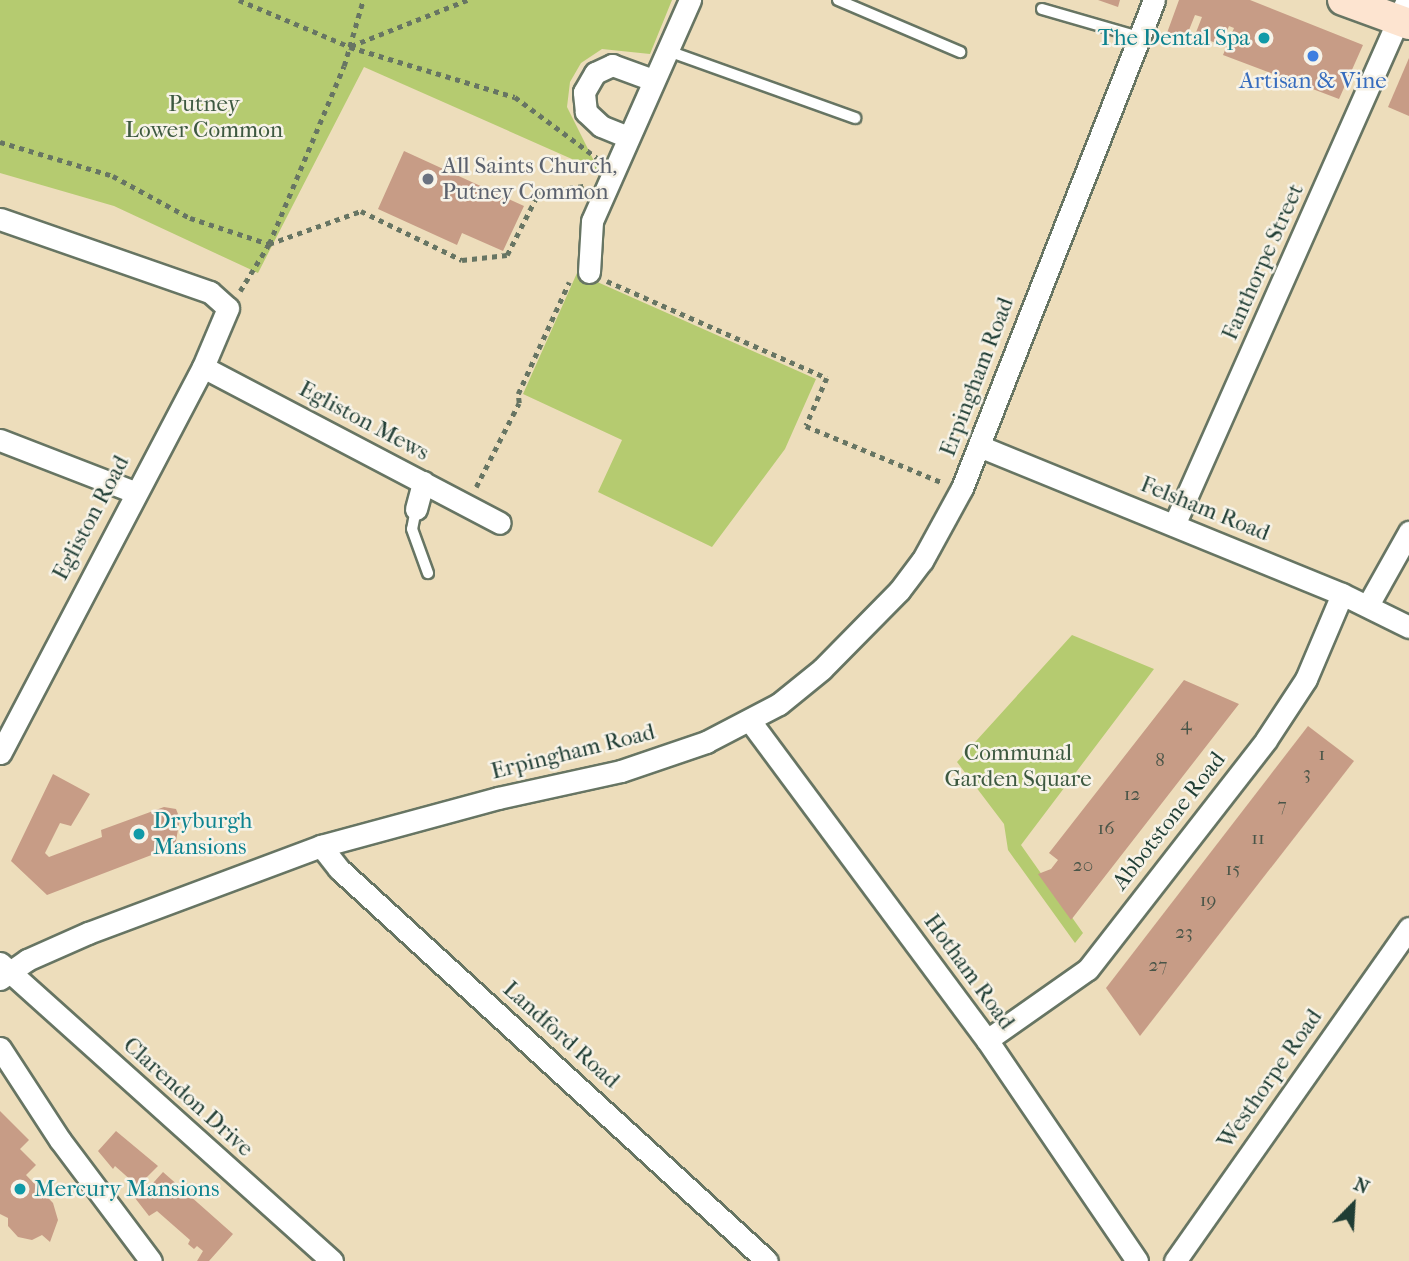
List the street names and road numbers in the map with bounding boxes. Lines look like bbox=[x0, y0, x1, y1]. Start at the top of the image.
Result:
street label: Fanthorpe Street bbox=[1216, 179, 1310, 345]
street label: Erpingham Road bbox=[934, 294, 1020, 460]
street label: Egliston Mews bbox=[294, 375, 434, 467]
street label: Egliston Road bbox=[47, 451, 135, 585]
street label: Felsham Road bbox=[1136, 471, 1274, 547]
street label: Erpingham Road bbox=[488, 718, 658, 786]
street label: Abbotstone Road bbox=[1107, 746, 1231, 896]
street label: Hotham Road bbox=[918, 909, 1020, 1035]
street label: Landford Road bbox=[497, 976, 625, 1094]
street label: Westhorpe Road bbox=[1212, 1004, 1328, 1154]
street label: Clarendon Drive bbox=[117, 1031, 259, 1163]

